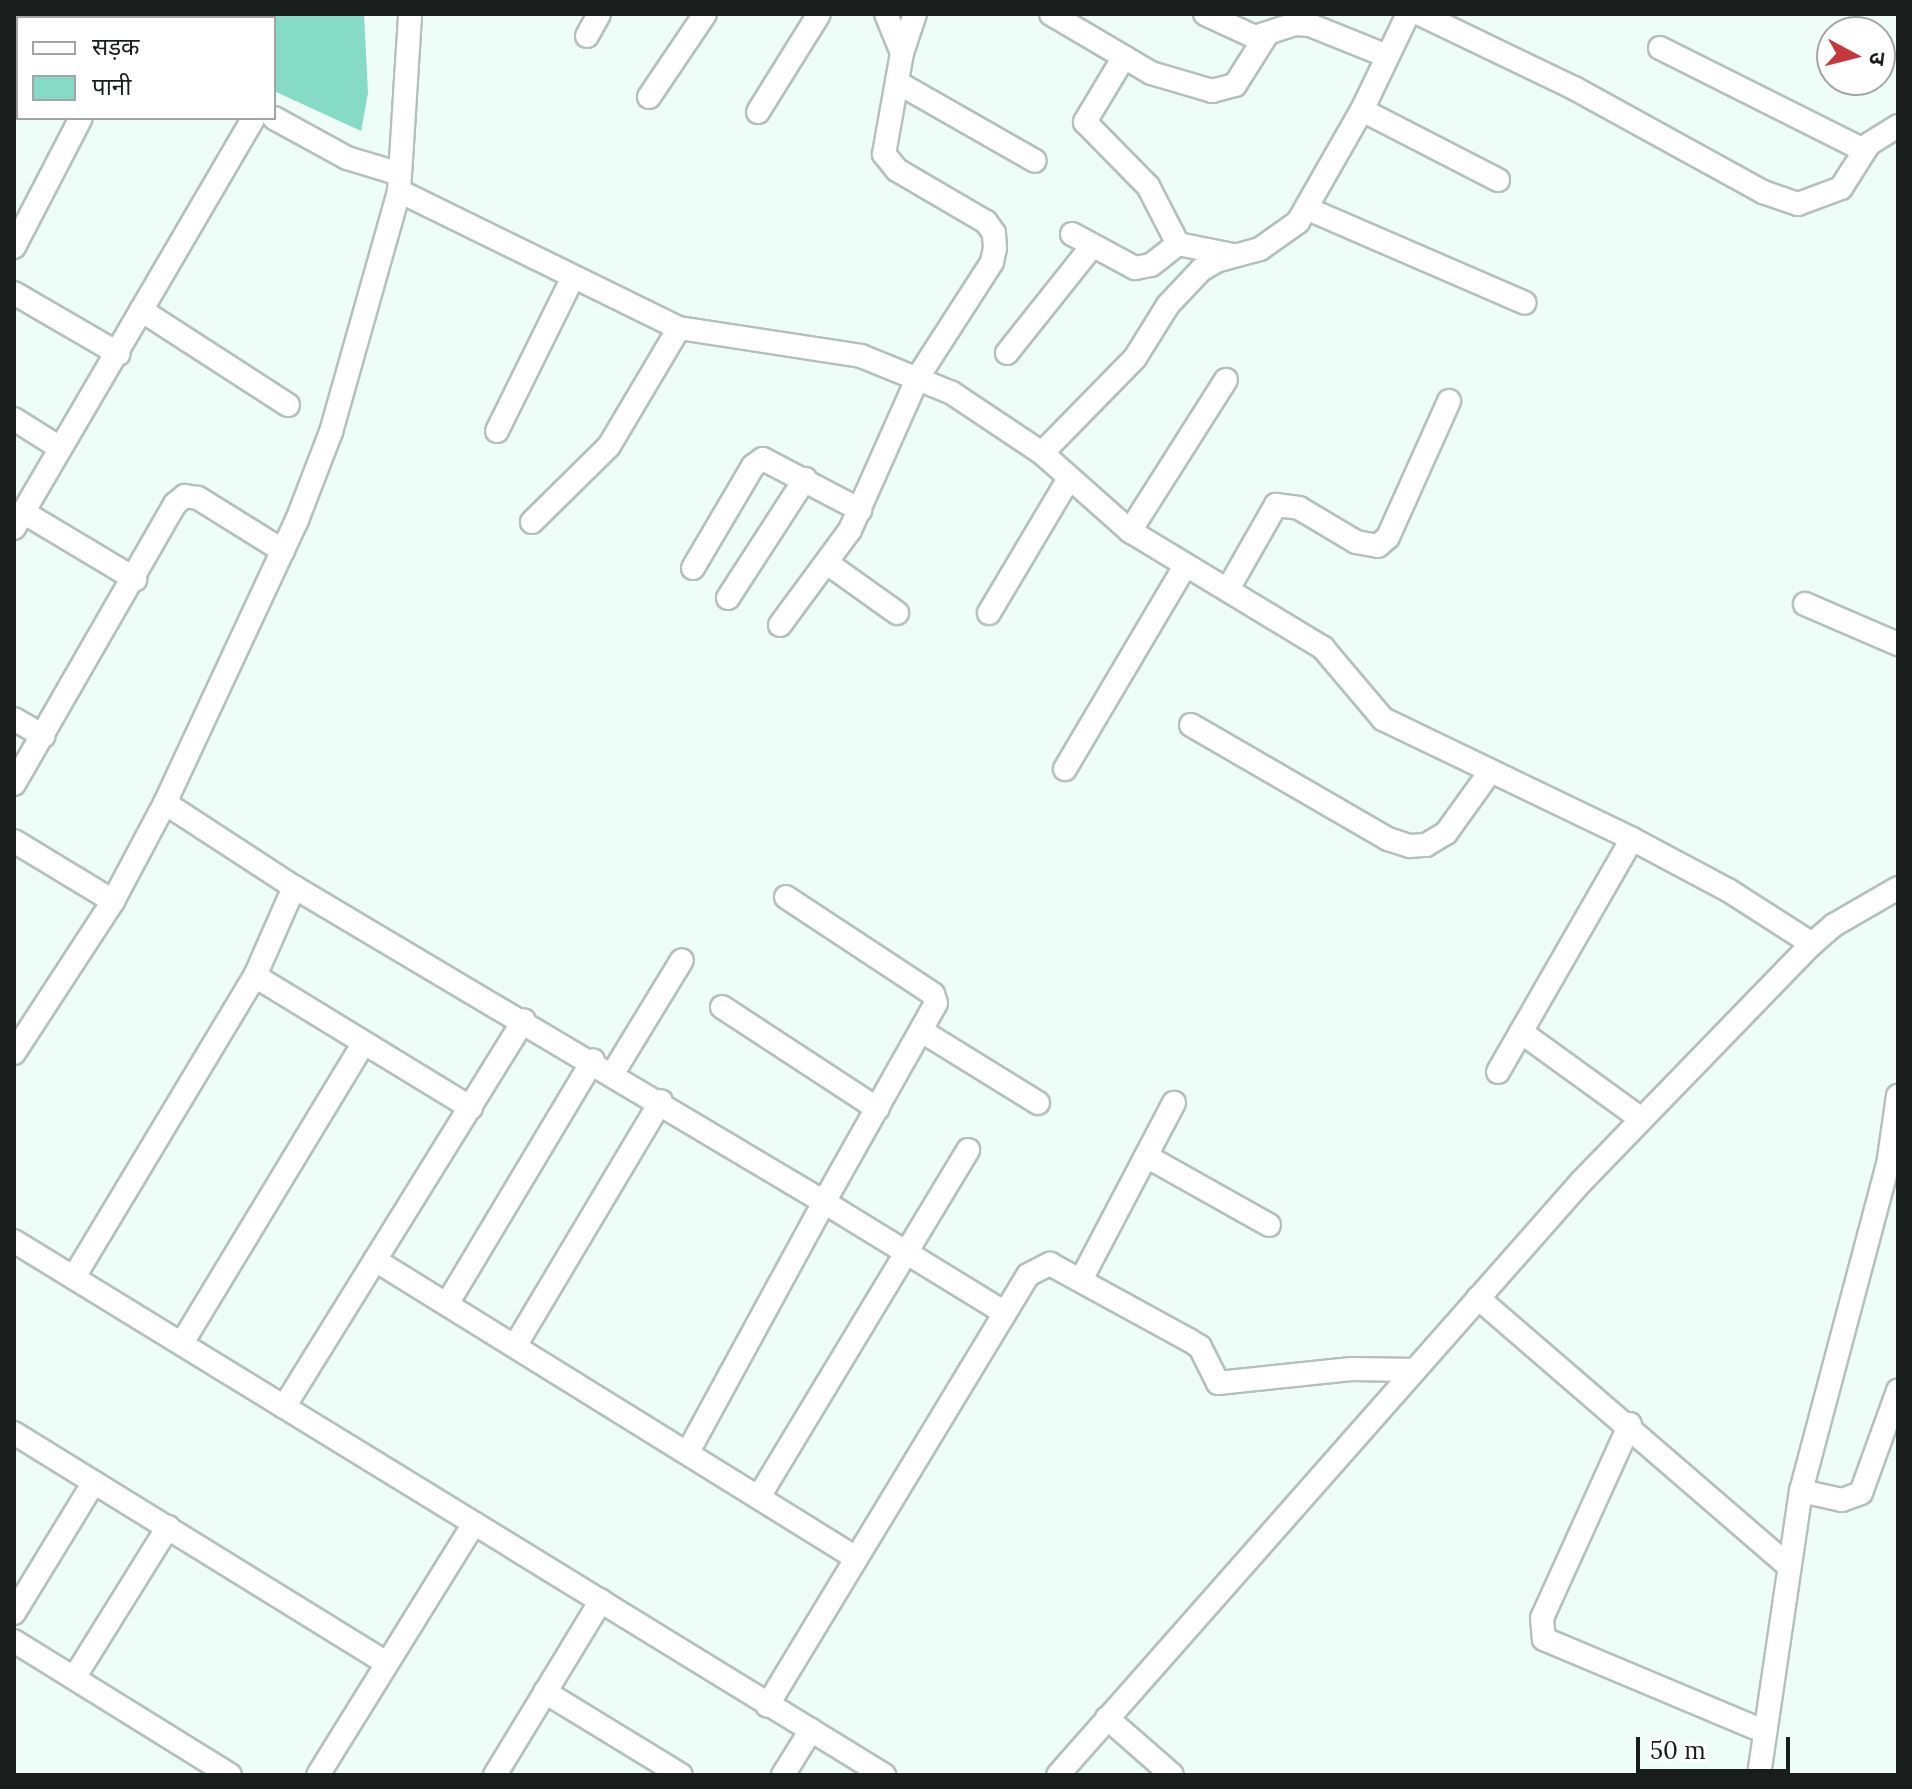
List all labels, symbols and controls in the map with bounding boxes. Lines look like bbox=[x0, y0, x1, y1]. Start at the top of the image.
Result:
legend bbox=[16, 16, 276, 120]
north arrow bbox=[1816, 16, 1896, 96]
text: सड़क bbox=[92, 31, 140, 62]
text: उ bbox=[1863, 51, 1893, 67]
text: पानी bbox=[92, 71, 131, 102]
scale bar bbox=[1640, 1721, 1794, 1771]
text: 50 m bbox=[1650, 1735, 1706, 1766]

